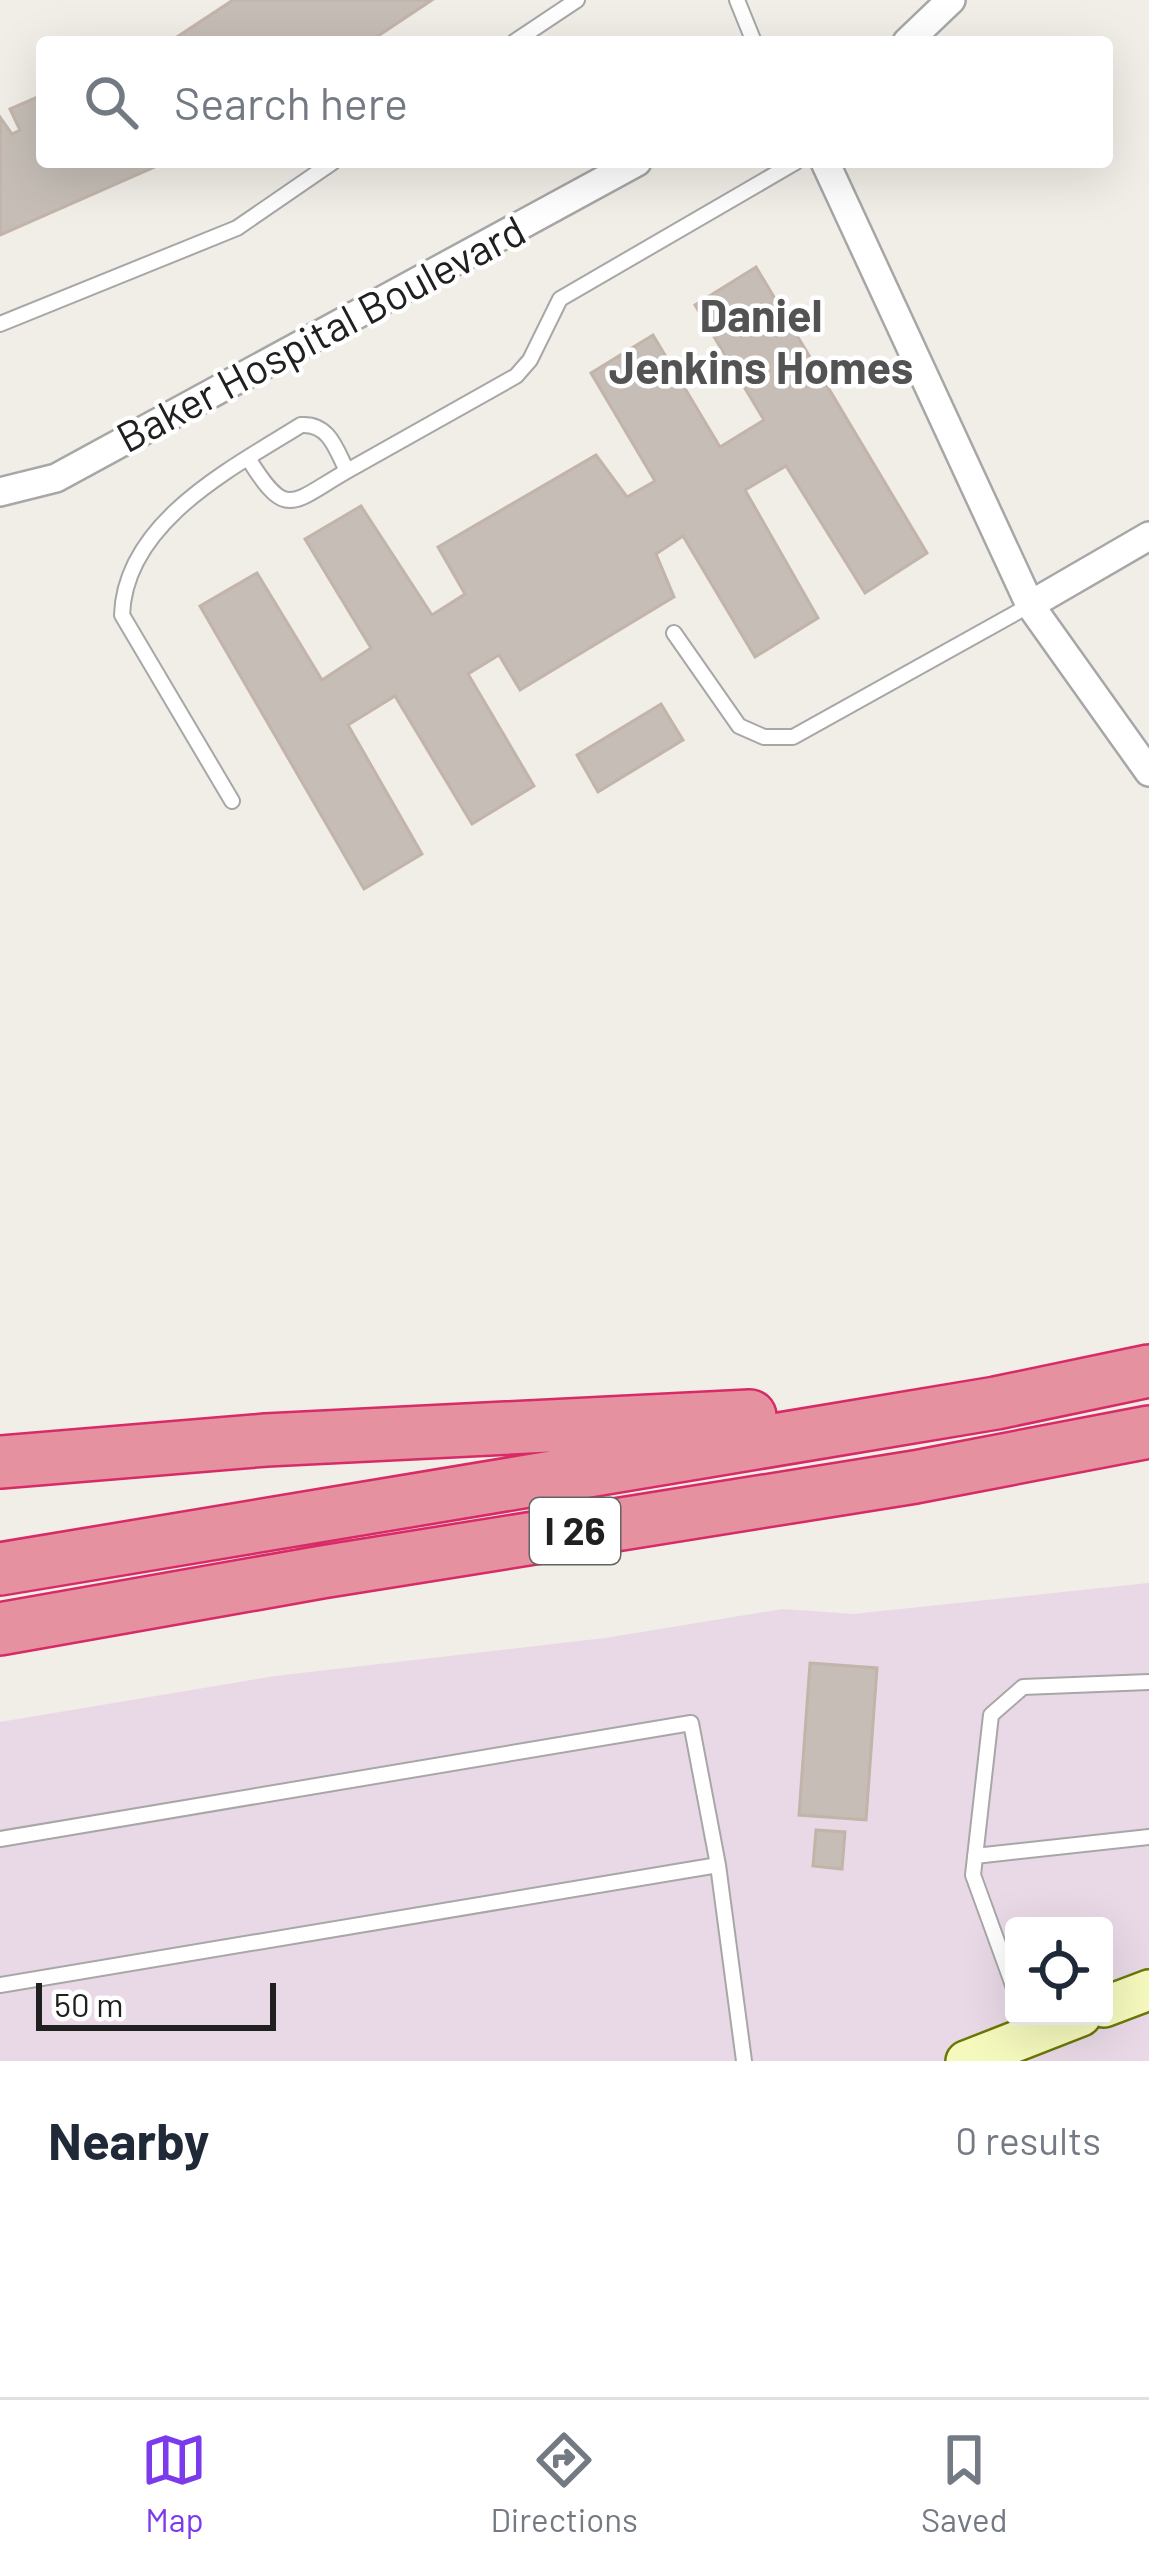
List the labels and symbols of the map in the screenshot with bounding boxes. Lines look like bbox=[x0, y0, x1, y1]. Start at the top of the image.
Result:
street label: Baker Hospital Boulevard bbox=[107, 203, 533, 462]
district label: Daniel Jenkins Homes bbox=[609, 287, 913, 393]
road number: I 26 bbox=[530, 1498, 620, 1564]
scale bar bbox=[36, 1977, 276, 2030]

